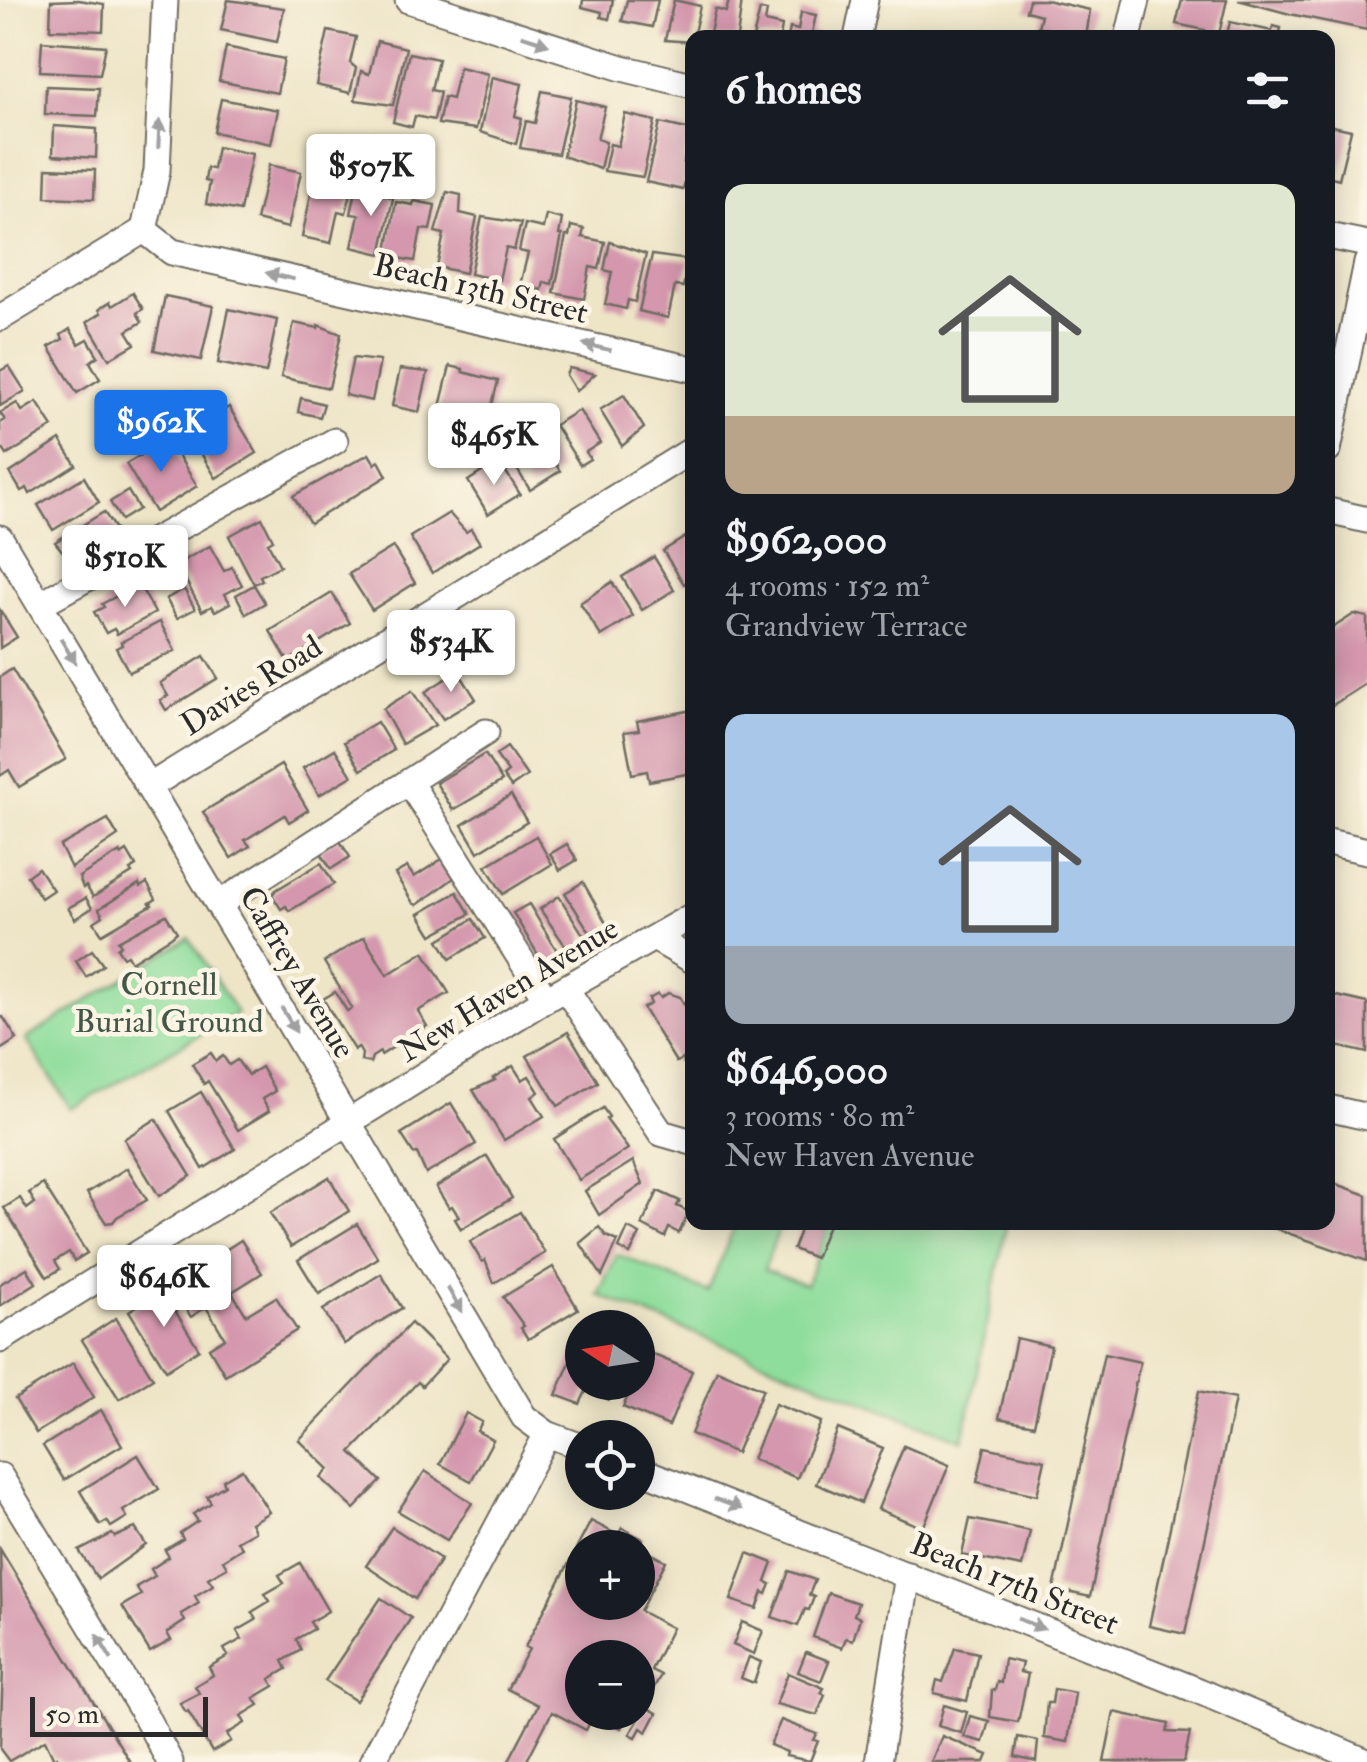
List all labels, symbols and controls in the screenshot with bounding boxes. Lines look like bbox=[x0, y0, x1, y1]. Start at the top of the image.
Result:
one-way arrow bbox=[520, 33, 550, 48]
icon: filters bbox=[1240, 63, 1295, 118]
text: 6 homes bbox=[725, 64, 862, 116]
one-way arrow bbox=[151, 118, 167, 150]
pin: $507K bbox=[301, 134, 441, 219]
text: $507K bbox=[328, 146, 414, 186]
street label: Beach 13th Street bbox=[370, 245, 592, 333]
icon: home bbox=[920, 249, 1100, 429]
one-way arrow bbox=[264, 268, 295, 284]
one-way arrow bbox=[581, 339, 612, 355]
pin: $962K bbox=[91, 390, 231, 475]
text: $962K bbox=[116, 402, 206, 442]
pin: $465K bbox=[424, 403, 564, 488]
text: $465K bbox=[450, 415, 538, 455]
text: $962,000 bbox=[725, 514, 887, 566]
pin: $510K bbox=[55, 525, 195, 610]
text: $510K bbox=[84, 537, 166, 577]
text: 4 rooms · 152 m² bbox=[725, 566, 929, 606]
text: Grandview Terrace bbox=[725, 606, 967, 646]
pin: $534K bbox=[381, 610, 521, 695]
text: $534K bbox=[409, 622, 493, 662]
street label: Davies Road bbox=[174, 627, 330, 745]
one-way arrow bbox=[59, 637, 77, 665]
icon: home bbox=[920, 779, 1100, 959]
street label: Caffrey Avenue bbox=[230, 879, 364, 1066]
street label: New Haven Avenue bbox=[391, 908, 626, 1071]
park label: Cornell Burial Ground bbox=[75, 965, 264, 1042]
one-way arrow bbox=[280, 1006, 297, 1034]
text: $646,000 bbox=[725, 1044, 888, 1096]
text: 3 rooms · 80 m² bbox=[725, 1096, 914, 1136]
text: New Haven Avenue bbox=[725, 1136, 974, 1176]
pin: $646K bbox=[94, 1245, 234, 1330]
text: $646K bbox=[119, 1257, 209, 1297]
one-way arrow bbox=[446, 1286, 463, 1314]
north arrow bbox=[565, 1310, 655, 1400]
map controls bbox=[565, 1310, 655, 1730]
button: locate bbox=[565, 1420, 655, 1510]
one-way arrow bbox=[714, 1497, 744, 1513]
street label: Beach 17th Street bbox=[905, 1524, 1125, 1644]
button: + bbox=[565, 1530, 655, 1620]
one-way arrow bbox=[1016, 1616, 1046, 1632]
one-way arrow bbox=[96, 1633, 113, 1661]
button: − bbox=[565, 1640, 655, 1730]
scale bar bbox=[30, 1692, 208, 1736]
text: 50 m bbox=[45, 1697, 99, 1732]

